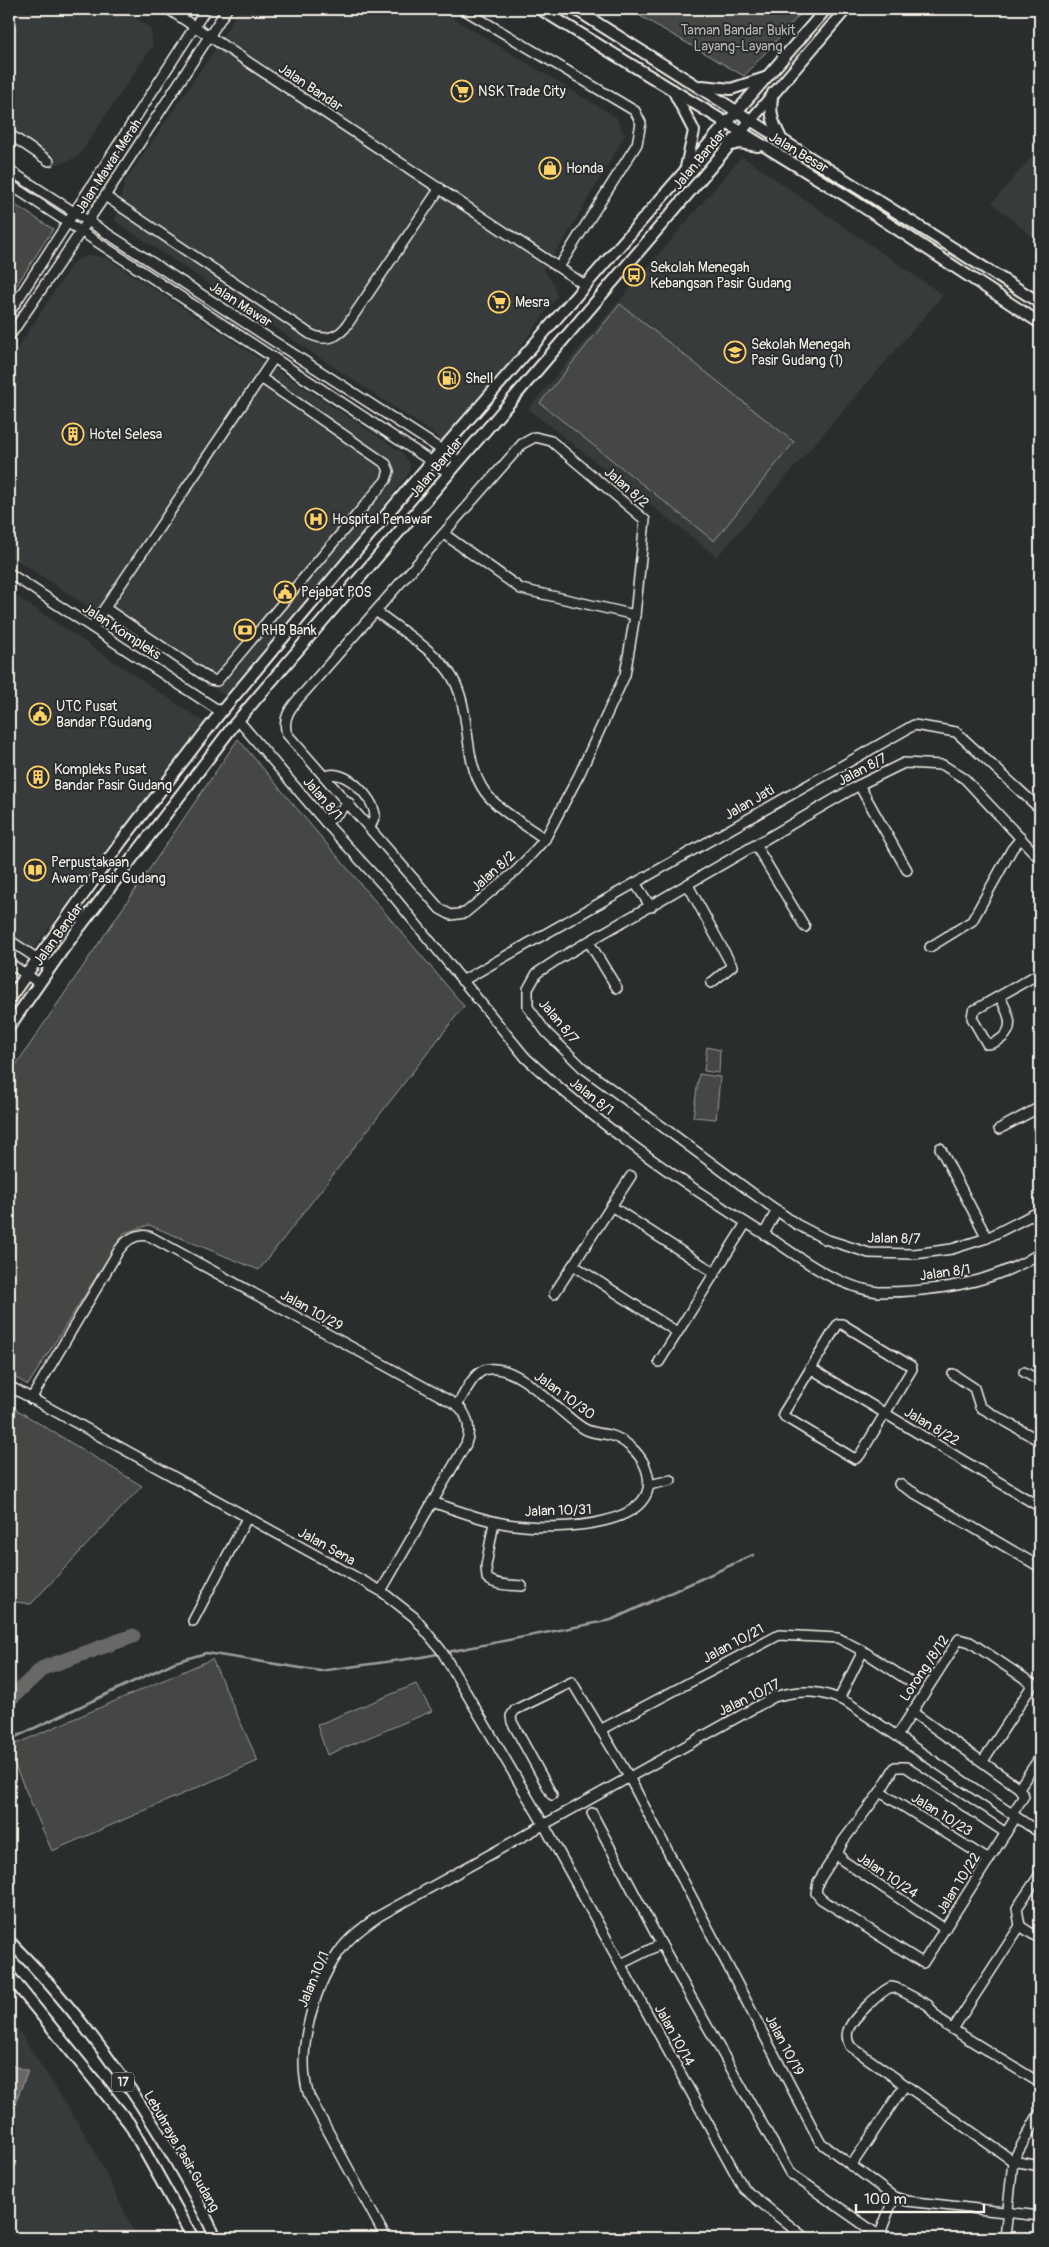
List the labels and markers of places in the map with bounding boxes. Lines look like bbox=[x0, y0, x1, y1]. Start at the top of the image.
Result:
supermarket icon: NSK Trade City bbox=[450, 79, 474, 103]
place label: NSK Trade City bbox=[478, 83, 566, 100]
shop icon: Honda bbox=[538, 156, 562, 180]
place label: Honda bbox=[566, 160, 604, 177]
place label: Sekolah Menegah Kebangsan Pasir Gudang bbox=[650, 259, 791, 292]
bus stop icon: Sekolah Menegah Kebangsan Pasir Gudang bbox=[622, 263, 646, 287]
supermarket icon: Mesra bbox=[487, 290, 511, 314]
place label: Mesra bbox=[515, 294, 550, 311]
place label: Sekolah Menegah Pasir Gudang (1) bbox=[751, 336, 851, 369]
school or university icon: Sekolah Menegah Pasir Gudang (1) bbox=[723, 340, 747, 364]
fuel station icon: Shell bbox=[437, 366, 461, 390]
place label: Shell bbox=[465, 370, 493, 387]
building icon: Hotel Selesa bbox=[61, 422, 85, 446]
place label: Hotel Selesa bbox=[89, 426, 162, 443]
hospital icon: Hospital Penawar bbox=[304, 507, 328, 531]
place label: Hospital Penawar bbox=[332, 511, 432, 528]
public building icon: Pejabat POS bbox=[273, 580, 297, 604]
place label: Pejabat POS bbox=[301, 584, 372, 601]
bank icon: RHB Bank bbox=[233, 618, 257, 642]
place label: RHB Bank bbox=[261, 622, 317, 639]
place label: UTC Pusat Bandar P.Gudang bbox=[56, 698, 152, 731]
public building icon: UTC Pusat Bandar P.Gudang bbox=[28, 702, 52, 726]
place label: Kompleks Pusat Bandar Pasir Gudang bbox=[54, 761, 172, 794]
building icon: Kompleks Pusat Bandar Pasir Gudang bbox=[26, 765, 50, 789]
place label: Perpustakaan Awam Pasir Gudang bbox=[51, 854, 166, 887]
library icon: Perpustakaan Awam Pasir Gudang bbox=[23, 858, 47, 882]

